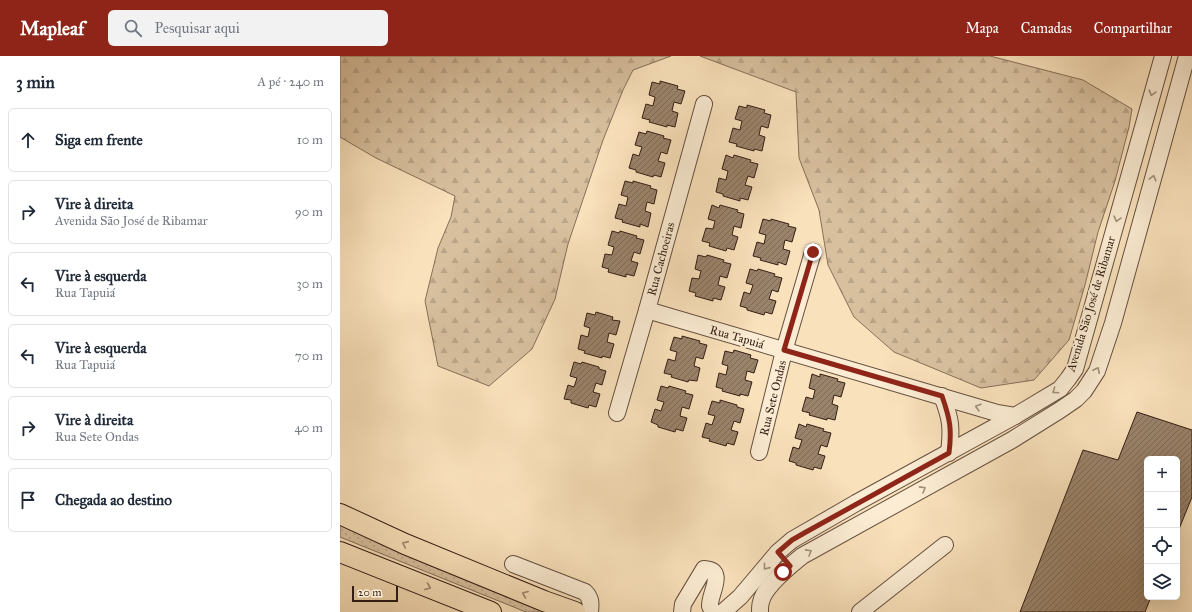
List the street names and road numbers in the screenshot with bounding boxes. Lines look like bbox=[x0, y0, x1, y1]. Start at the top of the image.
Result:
street label: Rua Cachoeiras bbox=[644, 221, 678, 297]
street label: Avenida São José de Ribamar bbox=[1063, 234, 1119, 375]
street label: Rua Tapuiá bbox=[708, 323, 767, 352]
street label: Rua Sete Ondas bbox=[757, 359, 789, 437]

